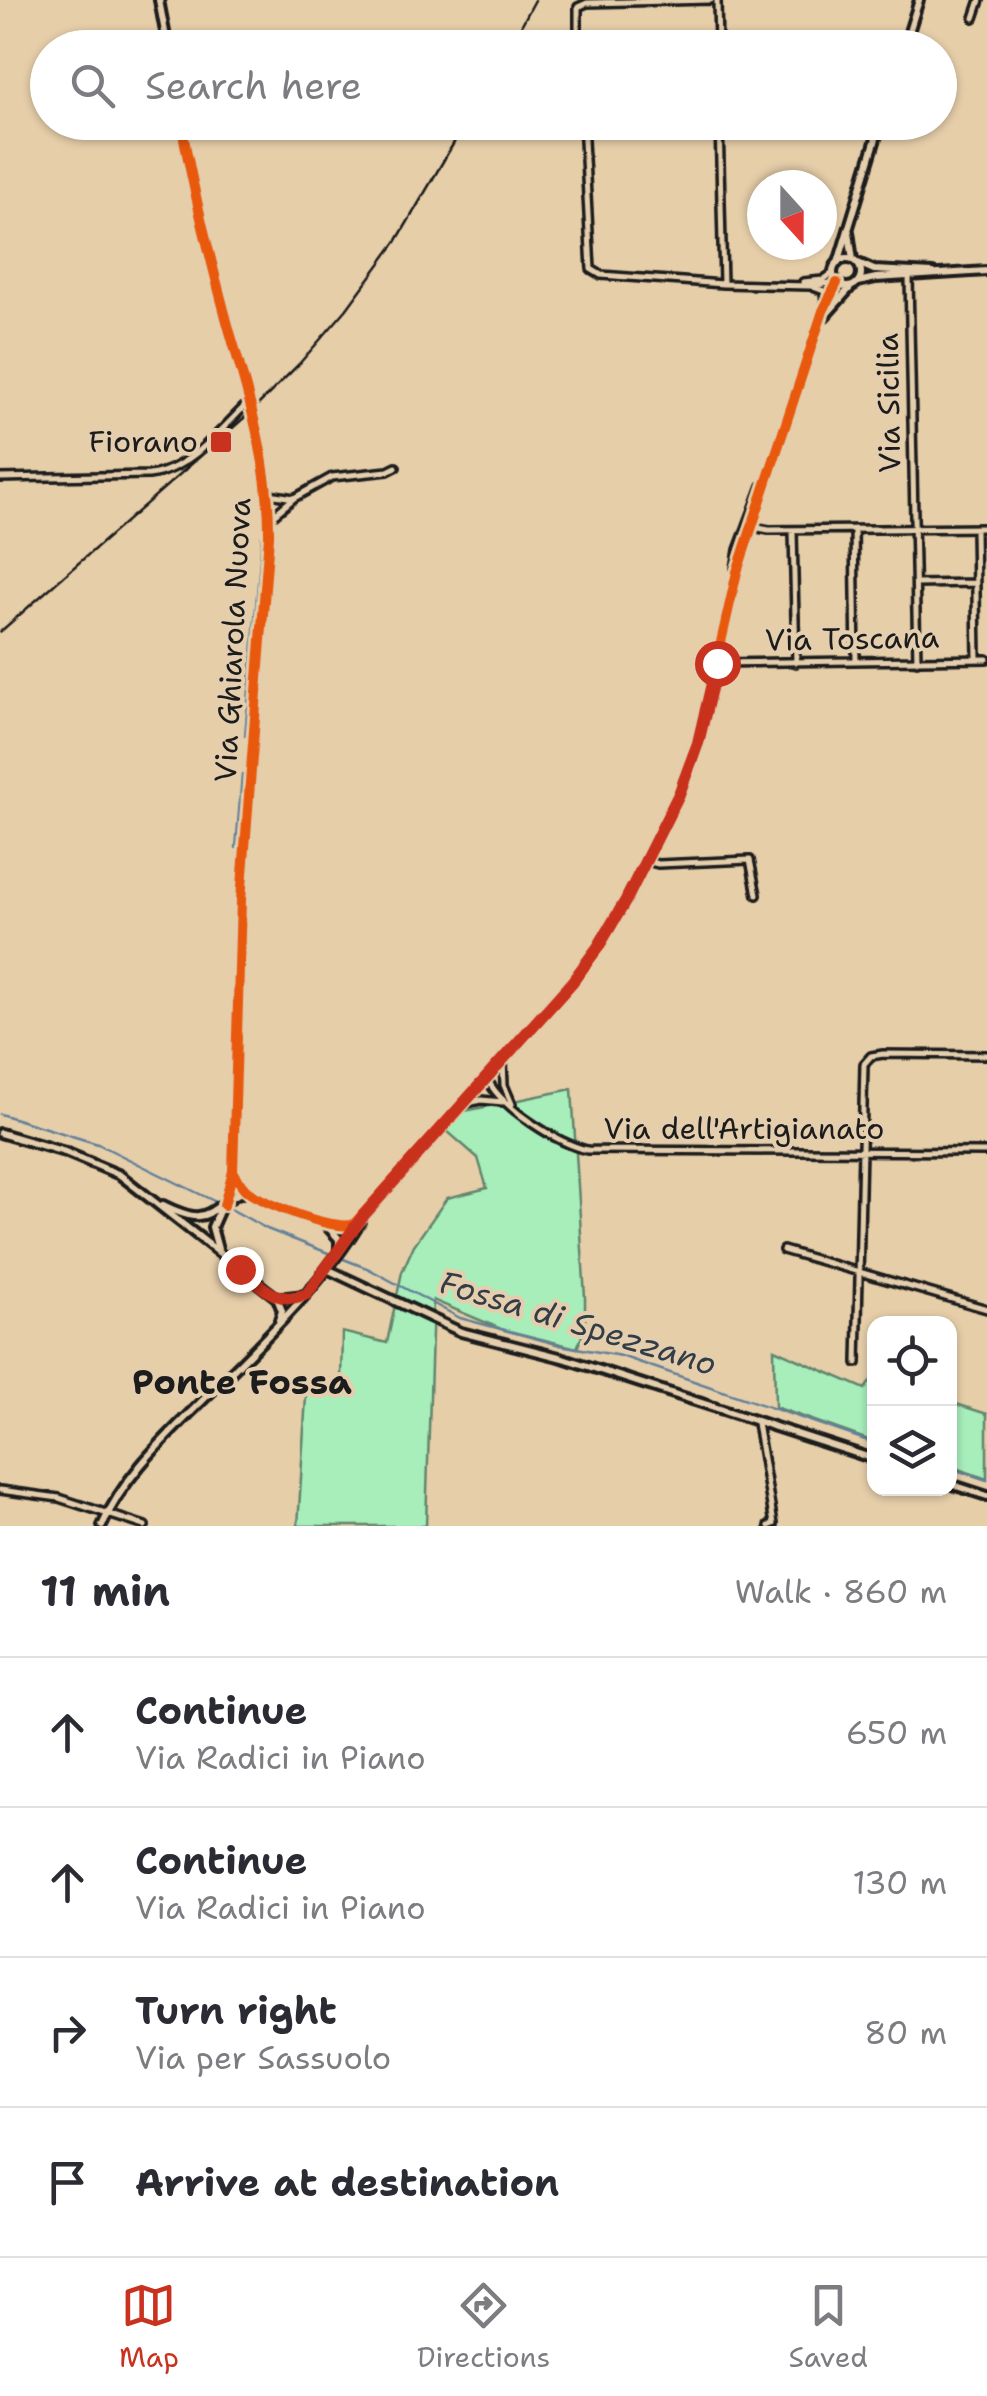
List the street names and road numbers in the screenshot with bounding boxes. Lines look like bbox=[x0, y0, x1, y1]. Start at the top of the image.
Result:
street label: Via Sicilia bbox=[867, 332, 910, 473]
street label: Via Ghiarola Nuova bbox=[205, 496, 260, 783]
street label: Via Toscana bbox=[764, 616, 940, 661]
street label: Via dell'Artigianato bbox=[604, 1108, 884, 1149]

